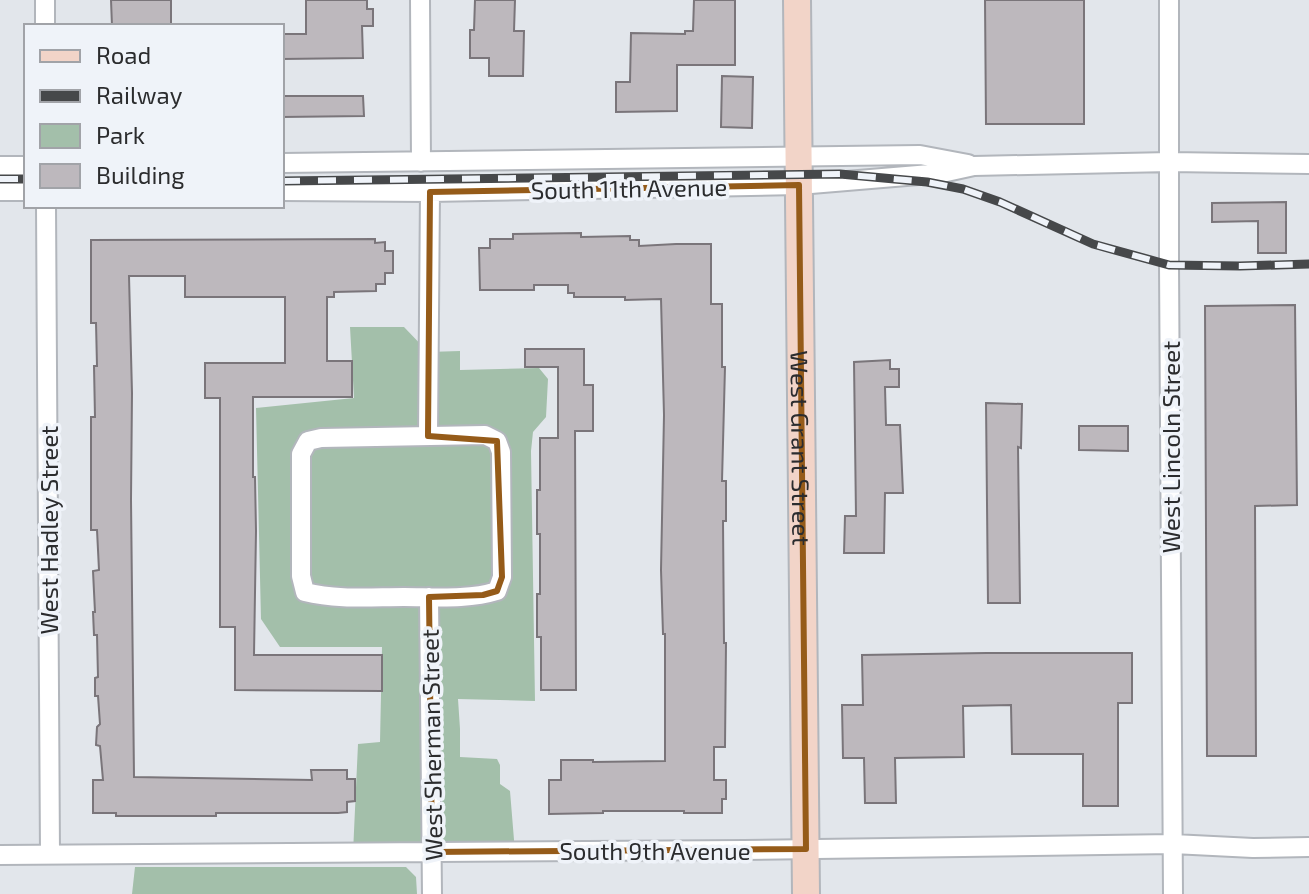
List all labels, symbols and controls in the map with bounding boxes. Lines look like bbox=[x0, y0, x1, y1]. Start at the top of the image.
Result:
legend bbox=[24, 24, 284, 208]
text: Road bbox=[96, 40, 151, 69]
text: Railway bbox=[96, 80, 183, 109]
text: Park bbox=[96, 120, 145, 149]
text: Building bbox=[96, 160, 185, 189]
street label: South 11th Avenue bbox=[530, 172, 728, 204]
street label: West Lincoln Street bbox=[1156, 341, 1185, 553]
street label: West Grant Street bbox=[786, 350, 817, 546]
street label: West Hadley Street bbox=[34, 425, 63, 635]
street label: West Sherman Street bbox=[414, 629, 448, 861]
street label: South 9th Avenue bbox=[559, 836, 751, 865]

